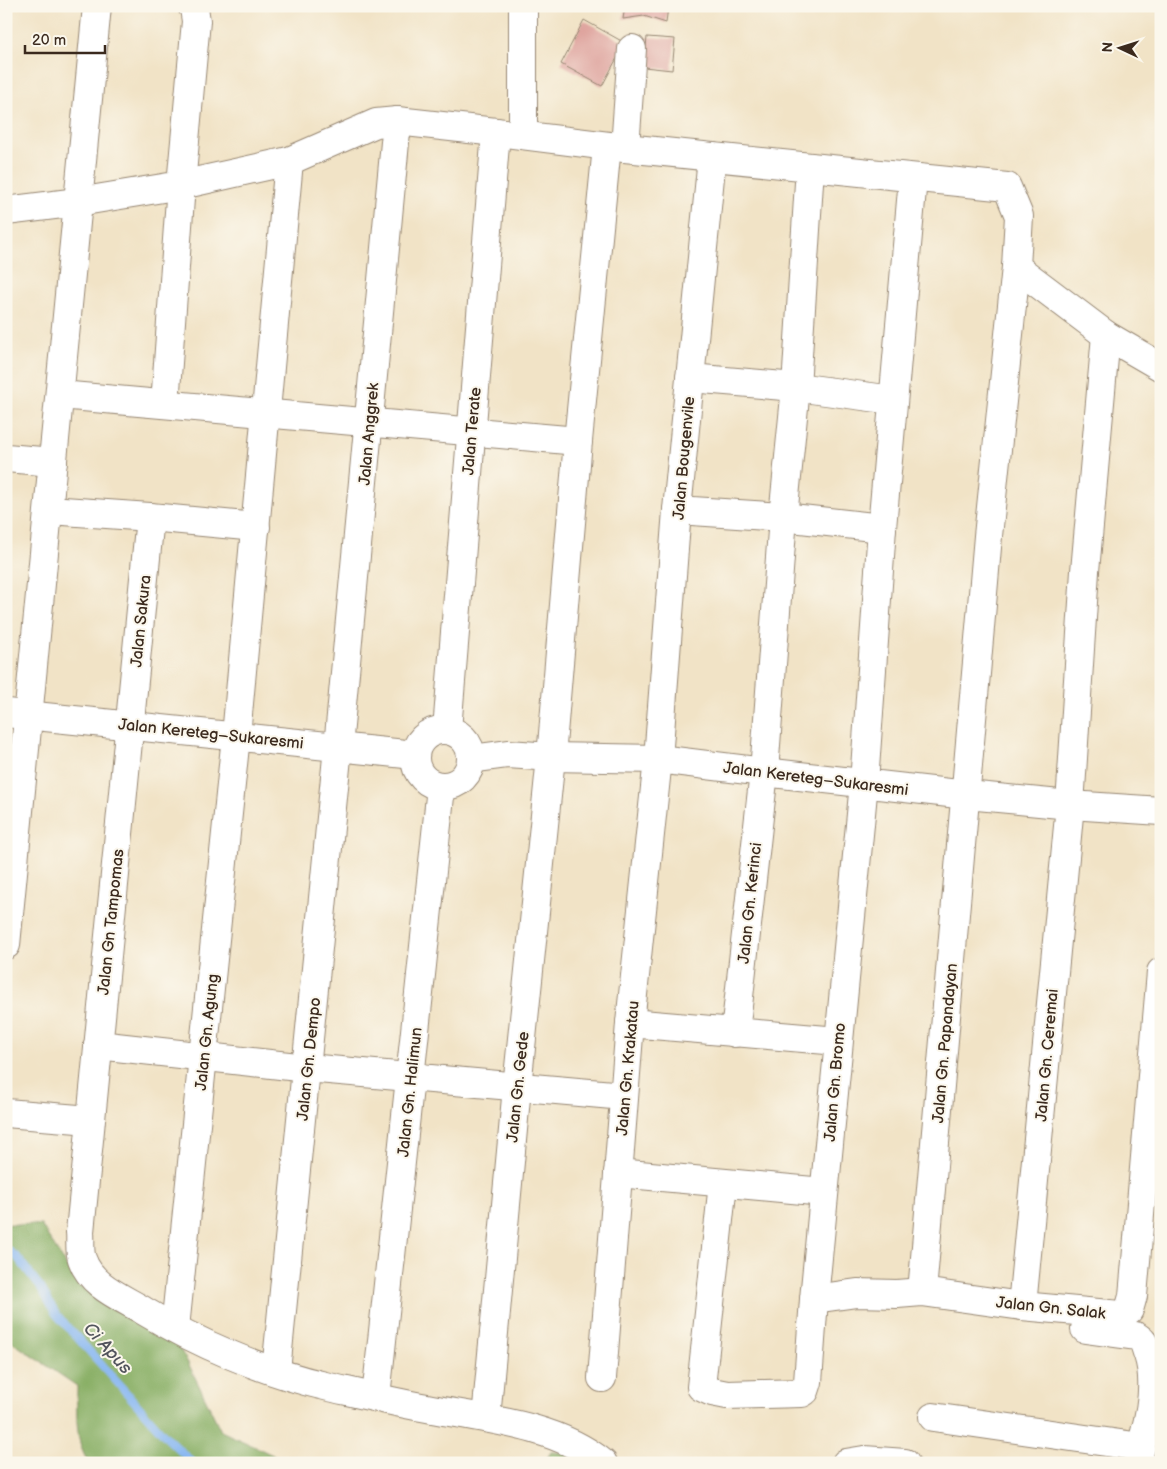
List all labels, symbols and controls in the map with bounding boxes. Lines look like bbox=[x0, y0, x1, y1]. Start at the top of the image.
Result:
scale bar bbox=[25, 22, 105, 54]
north arrow bbox=[1094, 22, 1144, 72]
text: 20 m bbox=[32, 31, 66, 50]
text: N bbox=[1099, 41, 1116, 53]
street label: Jalan Anggrek bbox=[356, 382, 383, 486]
street label: Jalan Terate bbox=[459, 386, 486, 476]
street label: Jalan Bougenvile bbox=[670, 395, 699, 521]
street label: Jalan Sakura bbox=[127, 574, 156, 668]
street label: Jalan Kereteg–Sukaresmi bbox=[117, 715, 304, 754]
street label: Jalan Kereteg–Sukaresmi bbox=[722, 759, 909, 800]
street label: Jalan Gn. Kerinci bbox=[735, 842, 766, 965]
street label: Jalan Gn Tampomas bbox=[94, 848, 129, 996]
street label: Jalan Gn. Papandayan bbox=[929, 962, 962, 1124]
street label: Jalan Gn. Agung bbox=[192, 973, 223, 1091]
street label: Jalan Gn. Ceremai bbox=[1032, 988, 1063, 1122]
street label: Jalan Gn. Dempo bbox=[294, 997, 325, 1122]
street label: Jalan Gn. Krakatau bbox=[613, 1000, 644, 1136]
street label: Jalan Gn. Bromo bbox=[821, 1022, 850, 1142]
street label: Jalan Gn. Halimun bbox=[394, 1026, 427, 1158]
street label: Jalan Gn. Gede bbox=[503, 1030, 534, 1144]
street label: Jalan Gn. Salak bbox=[995, 1293, 1107, 1324]
water label: Ci Apus bbox=[79, 1318, 136, 1378]

